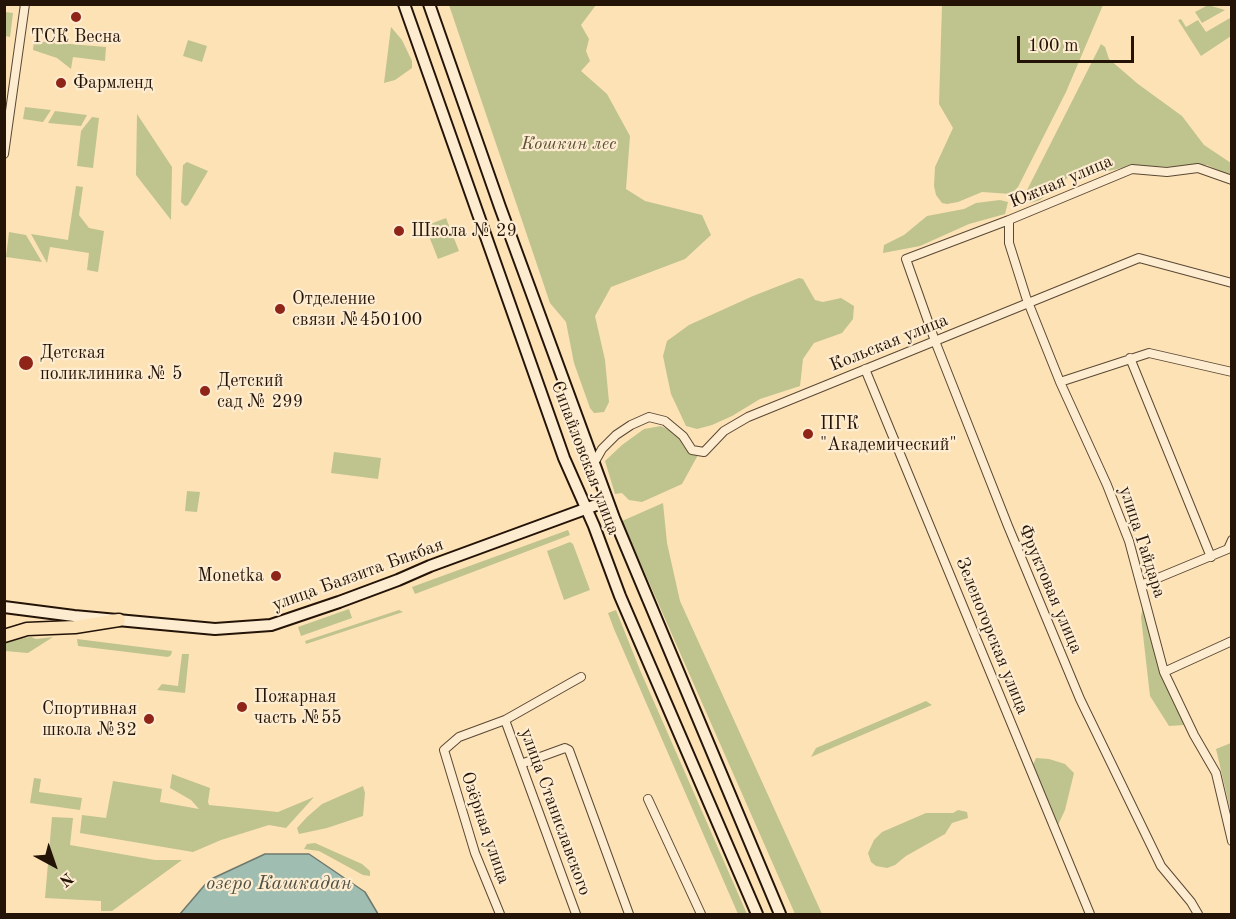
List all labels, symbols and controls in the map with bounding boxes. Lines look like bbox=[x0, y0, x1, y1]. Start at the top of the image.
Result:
marker: ТСК Весна bbox=[69, 10, 83, 24]
scale bar bbox=[1020, 24, 1137, 62]
place label: ТСК Весна bbox=[31, 26, 121, 48]
text: 100 m bbox=[1028, 37, 1079, 55]
place label: Фармленд bbox=[73, 72, 153, 94]
marker: Фармленд bbox=[54, 76, 68, 90]
park label: Кошкин лес bbox=[521, 133, 617, 155]
street label: Южная улица bbox=[1006, 151, 1116, 213]
place label: Школа № 29 bbox=[411, 220, 517, 242]
marker: Школа № 29 bbox=[392, 224, 406, 238]
place label: Отделение связи №450100 bbox=[292, 288, 422, 330]
marker: Отделение связи №450100 bbox=[273, 302, 287, 316]
street label: Кольская улица bbox=[827, 309, 951, 377]
place label: Детская поликлиника № 5 bbox=[40, 342, 183, 385]
marker: Детская поликлиника № 5 bbox=[17, 354, 35, 372]
place label: Детский сад № 299 bbox=[217, 370, 303, 412]
street label: Сипайловская улица bbox=[546, 378, 624, 538]
marker: Детский сад № 299 bbox=[198, 384, 212, 398]
place label: ПГК "Академический" bbox=[820, 413, 957, 456]
marker: ПГК "Академический" bbox=[801, 427, 815, 441]
street label: улица Гайдара bbox=[1114, 483, 1170, 601]
street label: Фруктовая улица bbox=[1013, 521, 1087, 657]
street label: улица Баязита Бикбая bbox=[269, 534, 447, 616]
street label: Зеленогорская улица bbox=[951, 555, 1033, 717]
place label: Monetka bbox=[197, 565, 264, 587]
marker: Monetka bbox=[269, 569, 283, 583]
place label: Пожарная часть №55 bbox=[254, 686, 342, 728]
place label: Спортивная школа №32 bbox=[42, 698, 137, 740]
marker: Пожарная часть №55 bbox=[235, 700, 249, 714]
marker: Спортивная школа №32 bbox=[142, 712, 156, 726]
street label: улица Станиславского bbox=[515, 726, 595, 898]
street label: Озёрная улица bbox=[456, 769, 514, 887]
north arrow bbox=[24, 835, 84, 895]
text: N bbox=[56, 869, 75, 889]
water label: озеро Кашкадан bbox=[206, 872, 352, 896]

